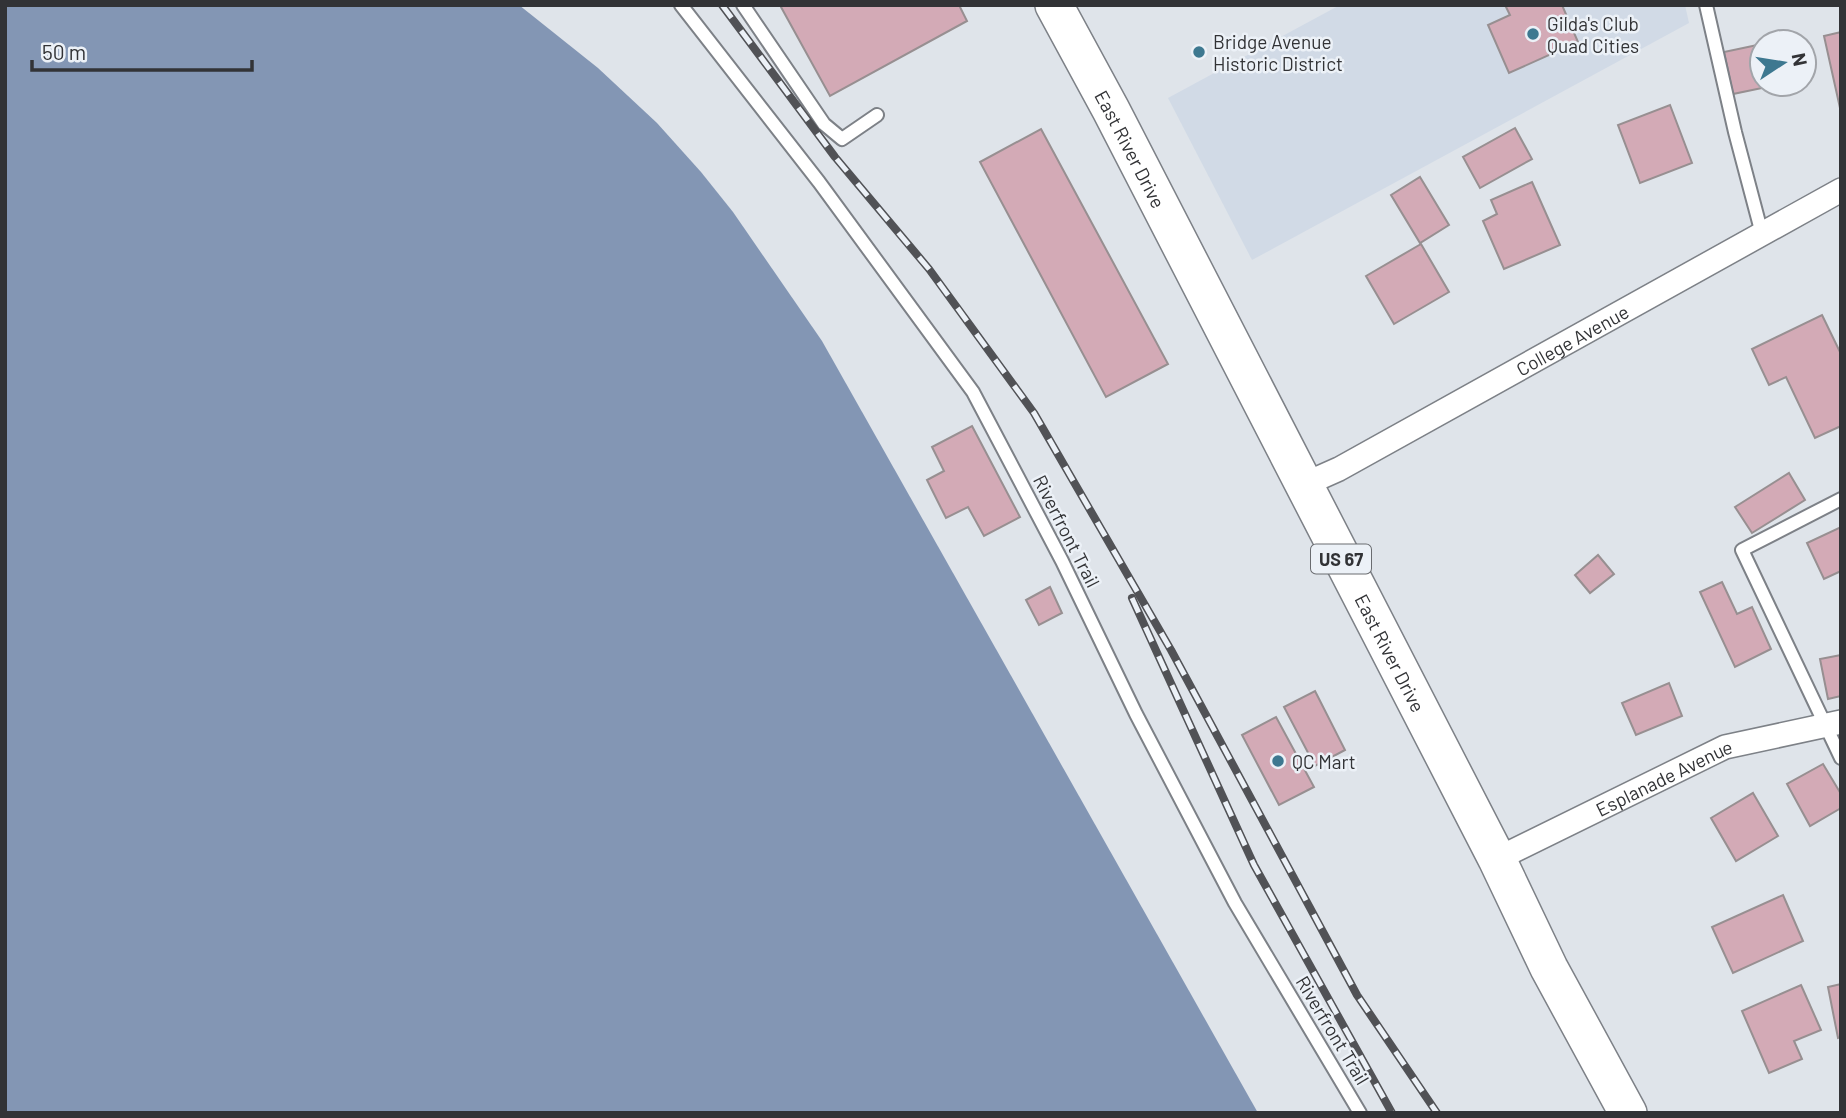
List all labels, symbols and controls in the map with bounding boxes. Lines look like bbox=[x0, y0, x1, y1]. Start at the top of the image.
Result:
place label: Gilda's Club Quad Cities bbox=[1547, 12, 1639, 57]
marker: Gilda's Club Quad Cities bbox=[1525, 26, 1541, 42]
scale bar bbox=[32, 28, 252, 72]
north arrow bbox=[1748, 28, 1818, 98]
place label: Bridge Avenue Historic District bbox=[1213, 30, 1343, 75]
text: 50 m bbox=[42, 39, 86, 64]
marker: Bridge Avenue Historic District bbox=[1191, 44, 1207, 60]
text: N bbox=[1788, 51, 1813, 68]
street label: East River Drive bbox=[1091, 86, 1171, 212]
street label: College Avenue bbox=[1512, 299, 1632, 380]
street label: Riverfront Trail bbox=[1029, 471, 1105, 591]
road number: US 67 bbox=[1311, 544, 1371, 574]
street label: East River Drive bbox=[1351, 590, 1431, 716]
street label: Esplanade Avenue bbox=[1592, 734, 1734, 820]
place label: QC Mart bbox=[1292, 750, 1356, 773]
marker: QC Mart bbox=[1270, 753, 1286, 769]
street label: Riverfront Trail bbox=[1291, 971, 1375, 1089]

